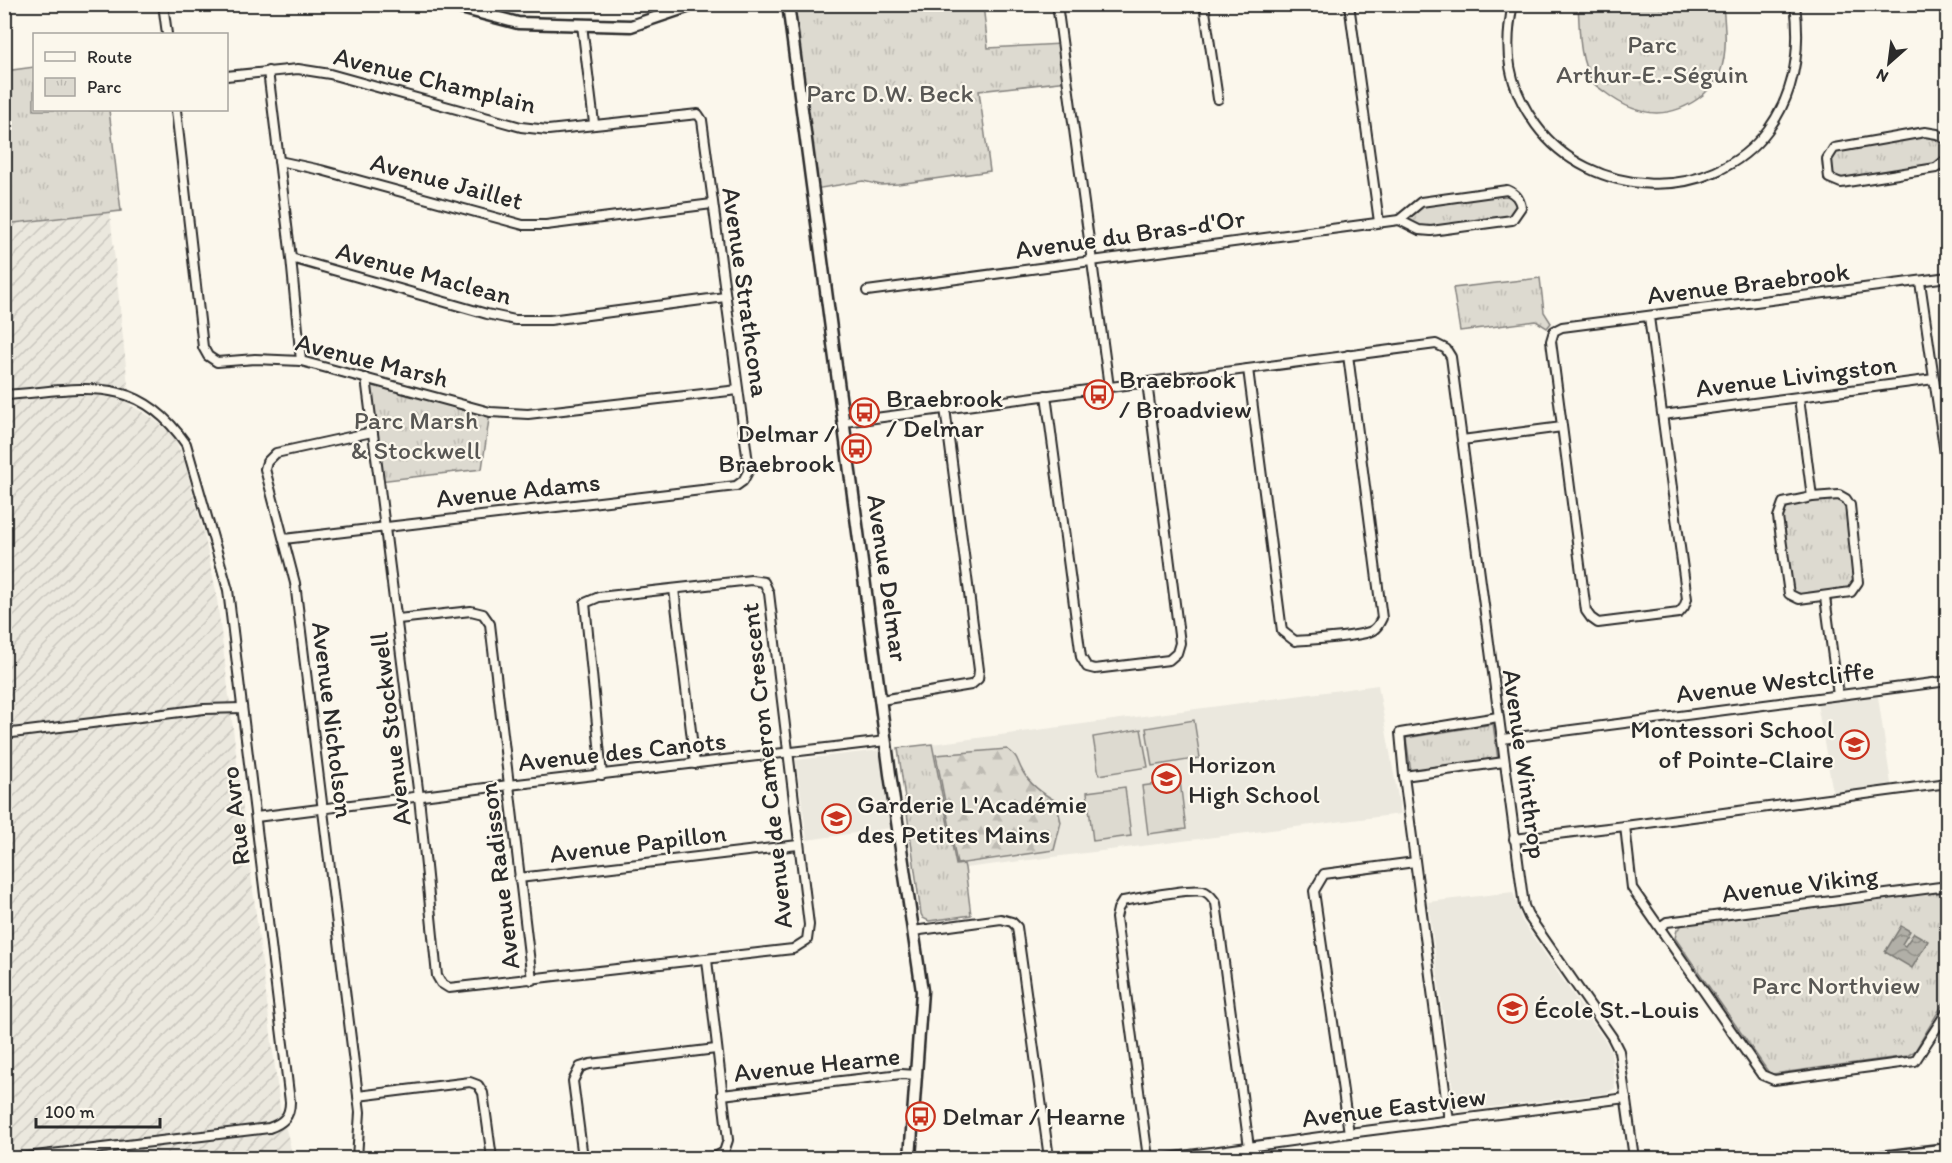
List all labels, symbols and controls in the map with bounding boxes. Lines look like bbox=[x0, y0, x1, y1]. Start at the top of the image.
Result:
park label: Parc Arthur-E.-Séguin bbox=[1556, 28, 1748, 90]
legend bbox=[33, 33, 228, 111]
north arrow bbox=[1859, 33, 1919, 93]
street label: Avenue Champlain bbox=[331, 39, 540, 121]
text: Route bbox=[87, 46, 132, 68]
text: N bbox=[1873, 65, 1891, 87]
text: Parc bbox=[87, 76, 121, 98]
park label: Parc D.W. Beck bbox=[806, 77, 974, 109]
street label: Avenue Jaillet bbox=[367, 145, 527, 217]
street label: Avenue Strathcona bbox=[715, 185, 777, 400]
street label: Avenue du Bras-d'Or bbox=[1013, 202, 1248, 266]
street label: Avenue Maclean bbox=[333, 234, 515, 312]
street label: Avenue Braebrook bbox=[1645, 255, 1851, 311]
street label: Avenue Marsh bbox=[292, 326, 452, 394]
street label: Avenue Livingston bbox=[1694, 348, 1898, 404]
place label: Braebrook / Broadview bbox=[1119, 363, 1252, 425]
bus stop icon: Braebrook / Broadview bbox=[1082, 378, 1114, 410]
place label: Braebrook / Delmar bbox=[886, 382, 1003, 444]
bus stop icon: Braebrook / Delmar bbox=[849, 397, 881, 429]
park label: Parc Marsh & Stockwell bbox=[351, 404, 481, 466]
place label: Delmar / Braebrook bbox=[718, 417, 836, 479]
bus stop icon: Delmar / Braebrook bbox=[840, 432, 872, 464]
street label: Avenue Adams bbox=[434, 465, 602, 515]
street label: Avenue Delmar bbox=[860, 492, 916, 664]
street label: Avenue de Cameron Crescent bbox=[733, 601, 799, 930]
street label: Avenue Nicholson bbox=[305, 620, 361, 820]
street label: Avenue Stockwell bbox=[362, 630, 418, 828]
street label: Avenue Westcliffe bbox=[1674, 654, 1876, 710]
street label: Avenue Winthrop bbox=[1496, 667, 1554, 861]
place label: Montessori School of Pointe-Claire bbox=[1630, 713, 1834, 775]
street label: Avenue des Canots bbox=[516, 724, 728, 778]
school or university icon: Montessori School of Pointe-Claire bbox=[1839, 728, 1871, 760]
place label: Horizon High School bbox=[1188, 748, 1320, 810]
school or university icon: Horizon High School bbox=[1151, 763, 1183, 795]
street label: Rue Avro bbox=[213, 765, 257, 867]
street label: Avenue Radisson bbox=[472, 780, 526, 971]
place label: Garderie L'Académie des Petites Mains bbox=[857, 788, 1087, 850]
school or university icon: Garderie L'Académie des Petites Mains bbox=[820, 803, 852, 835]
street label: Avenue Papillon bbox=[548, 816, 728, 870]
street label: Avenue Viking bbox=[1720, 858, 1881, 909]
park label: Parc Northview bbox=[1752, 969, 1920, 1001]
school or university icon: École St.-Louis bbox=[1497, 993, 1529, 1025]
place label: École St.-Louis bbox=[1534, 993, 1699, 1025]
street label: Avenue Hearne bbox=[732, 1039, 902, 1089]
street label: Avenue Eastview bbox=[1300, 1080, 1488, 1134]
scale bar bbox=[36, 1091, 160, 1129]
bus stop icon: Delmar / Hearne bbox=[905, 1100, 937, 1132]
place label: Delmar / Hearne bbox=[942, 1100, 1126, 1132]
text: 100 m bbox=[45, 1101, 95, 1123]

